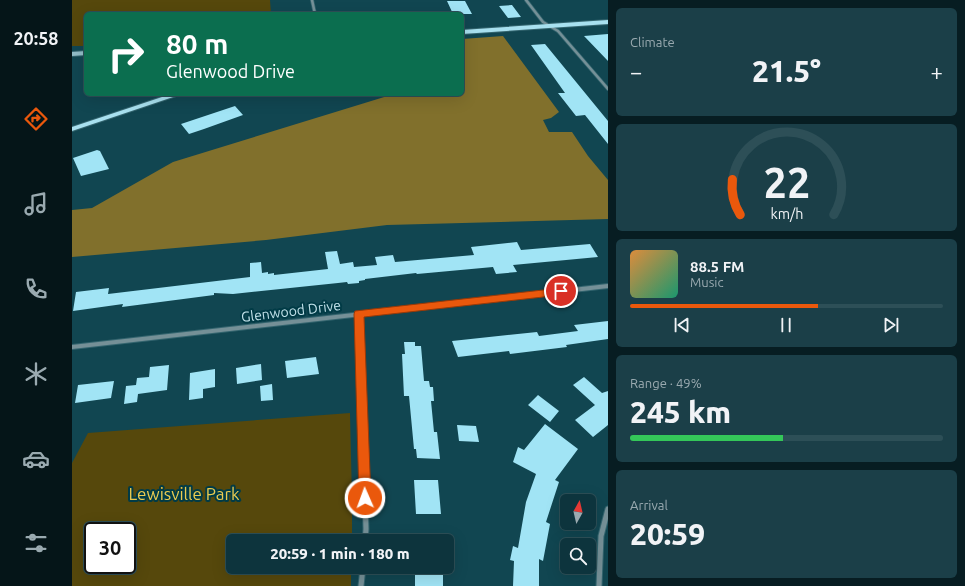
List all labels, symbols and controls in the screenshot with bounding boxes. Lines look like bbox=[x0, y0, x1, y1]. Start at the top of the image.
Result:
text: 20:58 bbox=[13, 28, 59, 48]
icon: right bbox=[100, 28, 152, 80]
text: 80 m bbox=[166, 28, 228, 59]
text: Climate bbox=[630, 35, 675, 49]
text: 21.5° bbox=[752, 54, 821, 88]
text: − bbox=[630, 59, 642, 84]
text: + bbox=[931, 59, 943, 84]
text: Glenwood Drive bbox=[166, 61, 295, 81]
icon: directions bbox=[22, 105, 50, 133]
text: 22 bbox=[763, 159, 810, 206]
icon: music bbox=[22, 190, 50, 218]
text: km/h bbox=[770, 206, 803, 222]
text: 88.5 FM bbox=[690, 258, 744, 275]
pin bbox=[544, 274, 578, 308]
icon: phone bbox=[22, 275, 50, 303]
text: Music bbox=[690, 275, 724, 289]
icon: arrive bbox=[550, 280, 572, 302]
street label: Glenwood Drive bbox=[240, 297, 342, 325]
icon: previous bbox=[671, 314, 693, 336]
icon: pause bbox=[775, 314, 797, 336]
icon: next bbox=[880, 314, 902, 336]
icon: climate bbox=[22, 360, 50, 388]
text: Range · 49% bbox=[630, 376, 702, 390]
text: 245 km bbox=[630, 395, 731, 429]
icon: car bbox=[22, 445, 50, 473]
position arrow bbox=[344, 477, 386, 519]
park label: Lewisville Park bbox=[128, 484, 240, 503]
north arrow bbox=[560, 494, 596, 530]
map controls bbox=[560, 494, 596, 574]
text: Arrival bbox=[630, 498, 668, 512]
text: 20:59 bbox=[630, 517, 705, 551]
speed limit sign: 30 bbox=[84, 522, 136, 574]
icon: filters bbox=[22, 529, 50, 557]
button: search bbox=[560, 538, 596, 574]
text: 20:59 · 1 min · 180 m bbox=[270, 545, 410, 562]

